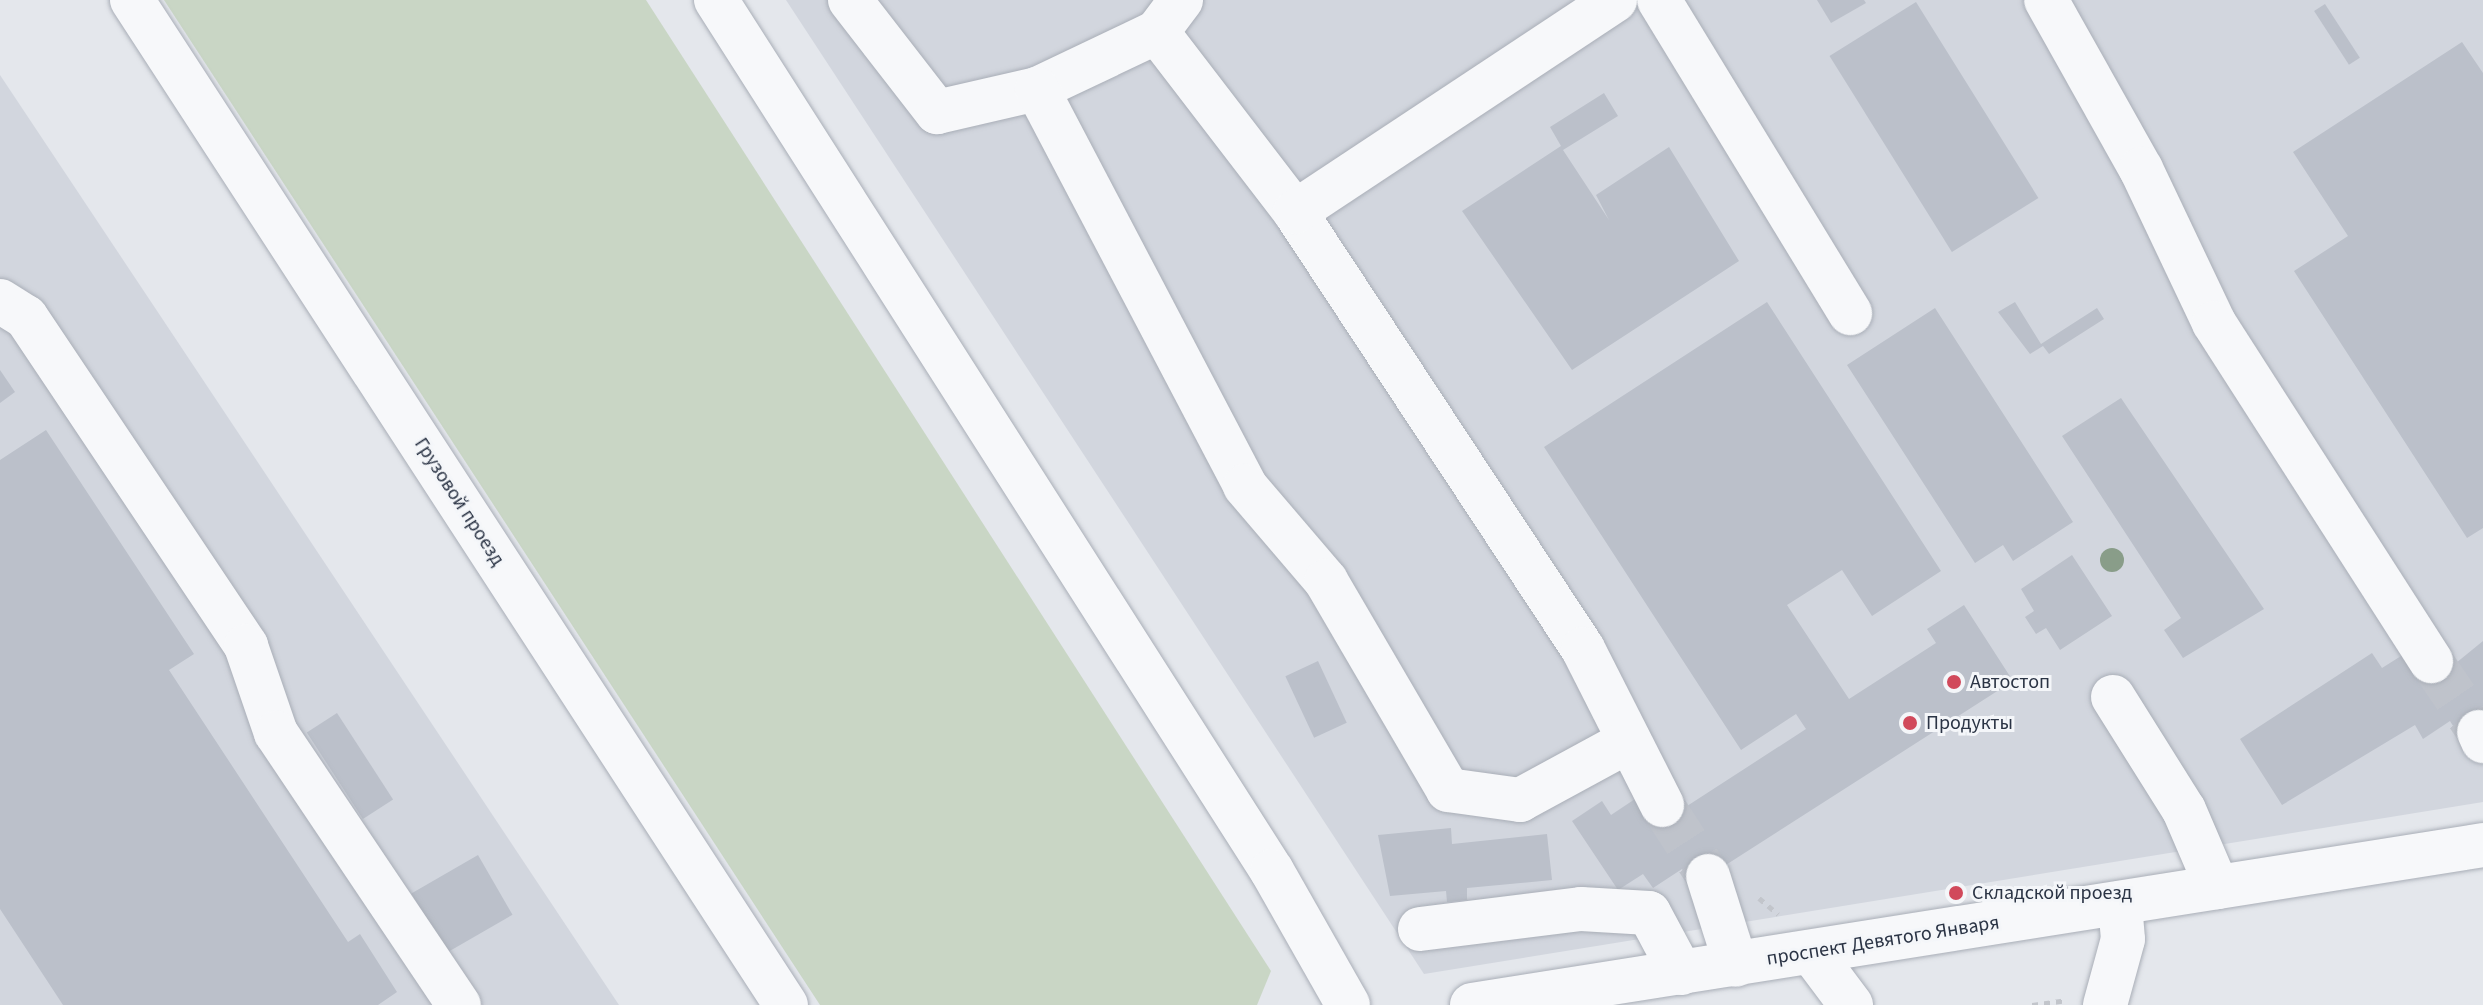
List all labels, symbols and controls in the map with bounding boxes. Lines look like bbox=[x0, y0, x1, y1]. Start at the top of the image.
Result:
street label: Грузовой проезд bbox=[409, 433, 509, 571]
place label: Автостоп bbox=[1970, 670, 2050, 694]
marker: Автостоп bbox=[1945, 673, 1963, 691]
place label: Продукты bbox=[1926, 711, 2013, 735]
marker: Продукты bbox=[1901, 714, 1919, 732]
place label: Складской проезд bbox=[1972, 881, 2132, 905]
marker: Складской проезд bbox=[1947, 884, 1965, 902]
street label: проспект Девятого Января bbox=[1765, 911, 2001, 971]

